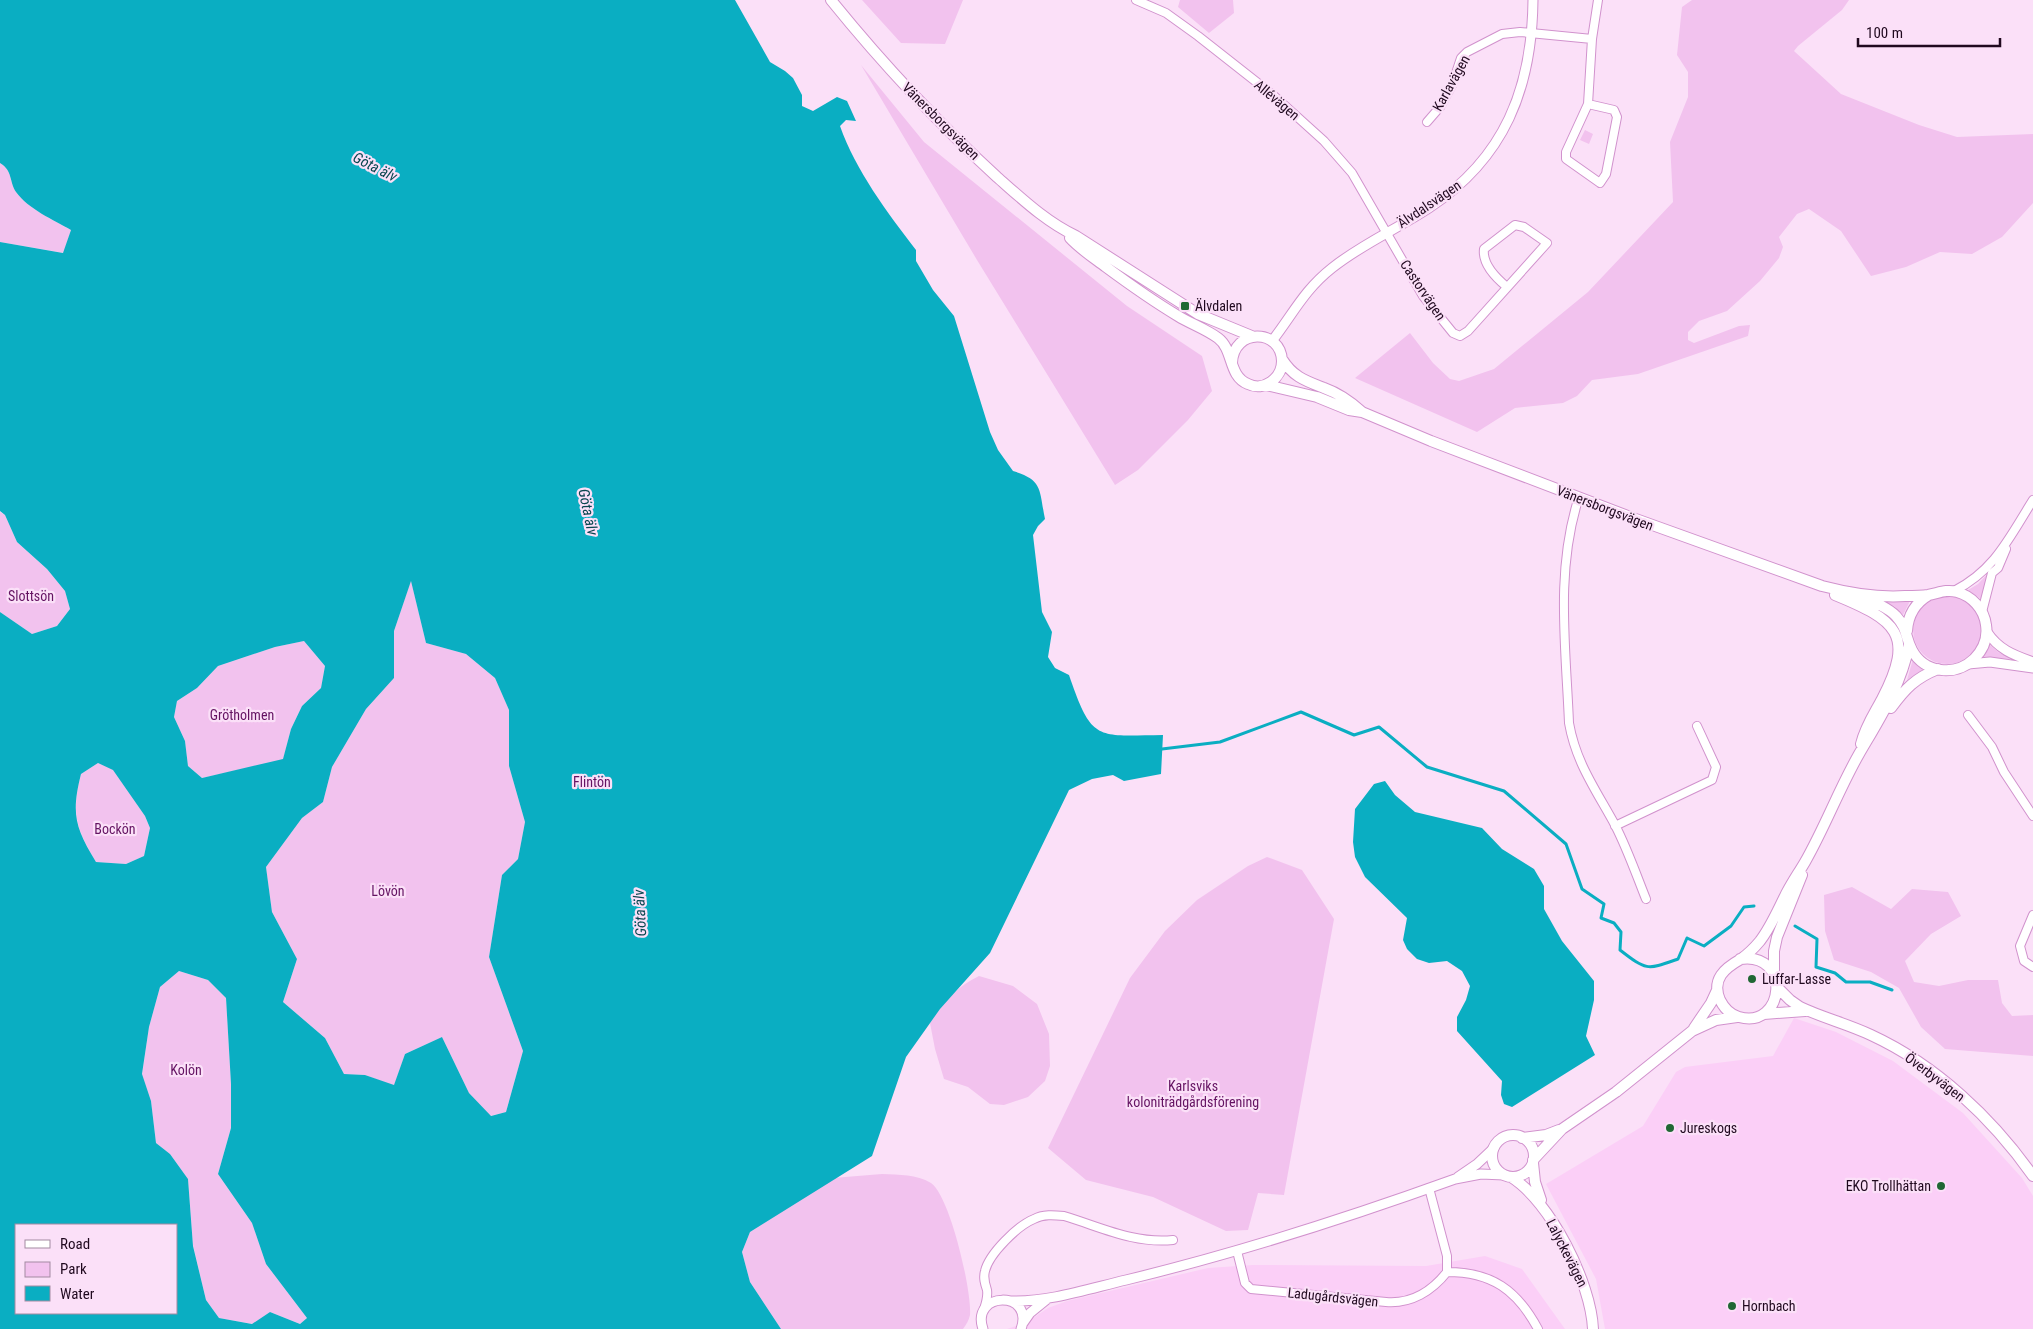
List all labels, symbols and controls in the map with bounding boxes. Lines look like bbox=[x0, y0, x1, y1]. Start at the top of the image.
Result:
scale bar bbox=[1858, 15, 2000, 47]
text: 100 m bbox=[1866, 24, 1903, 42]
street label: Karlavägen bbox=[1429, 52, 1473, 114]
street label: Allévägen bbox=[1251, 77, 1303, 123]
street label: Vänersborgsvägen bbox=[899, 79, 983, 163]
water label: Göta älv bbox=[350, 148, 401, 186]
street label: Älvdalsvägen bbox=[1394, 177, 1464, 231]
street label: Castorvägen bbox=[1397, 257, 1449, 323]
place label: Älvdalen bbox=[1195, 298, 1242, 314]
marker: Älvdalen bbox=[1179, 300, 1191, 312]
street label: Vänersborgsvägen bbox=[1554, 482, 1656, 534]
water label: Göta älv bbox=[574, 487, 602, 538]
park label: Slottsön bbox=[8, 588, 54, 604]
park label: Grötholmen bbox=[210, 707, 274, 723]
park label: Flintön bbox=[573, 774, 611, 790]
park label: Bockön bbox=[94, 821, 136, 837]
park label: Lövön bbox=[371, 883, 405, 899]
water label: Göta älv bbox=[630, 888, 650, 937]
place label: Luffar-Lasse bbox=[1762, 971, 1832, 987]
marker: Luffar-Lasse bbox=[1746, 973, 1758, 985]
street label: Överbyvägen bbox=[1902, 1049, 1968, 1105]
park label: Kolön bbox=[170, 1062, 202, 1078]
park label: Karlsviks koloniträdgårdsförening bbox=[1127, 1078, 1259, 1110]
place label: Jureskogs bbox=[1680, 1120, 1737, 1136]
marker: Jureskogs bbox=[1664, 1122, 1676, 1134]
place label: EKO Trollhättan bbox=[1846, 1178, 1931, 1194]
marker: EKO Trollhättan bbox=[1935, 1180, 1947, 1192]
street label: Lalyckevägen bbox=[1543, 1216, 1591, 1290]
legend bbox=[15, 1224, 178, 1314]
text: Road bbox=[60, 1235, 90, 1253]
text: Park bbox=[60, 1260, 87, 1278]
street label: Ladugårdsvägen bbox=[1287, 1284, 1379, 1310]
text: Water bbox=[60, 1285, 95, 1303]
place label: Hornbach bbox=[1742, 1298, 1796, 1314]
marker: Hornbach bbox=[1726, 1300, 1738, 1312]

